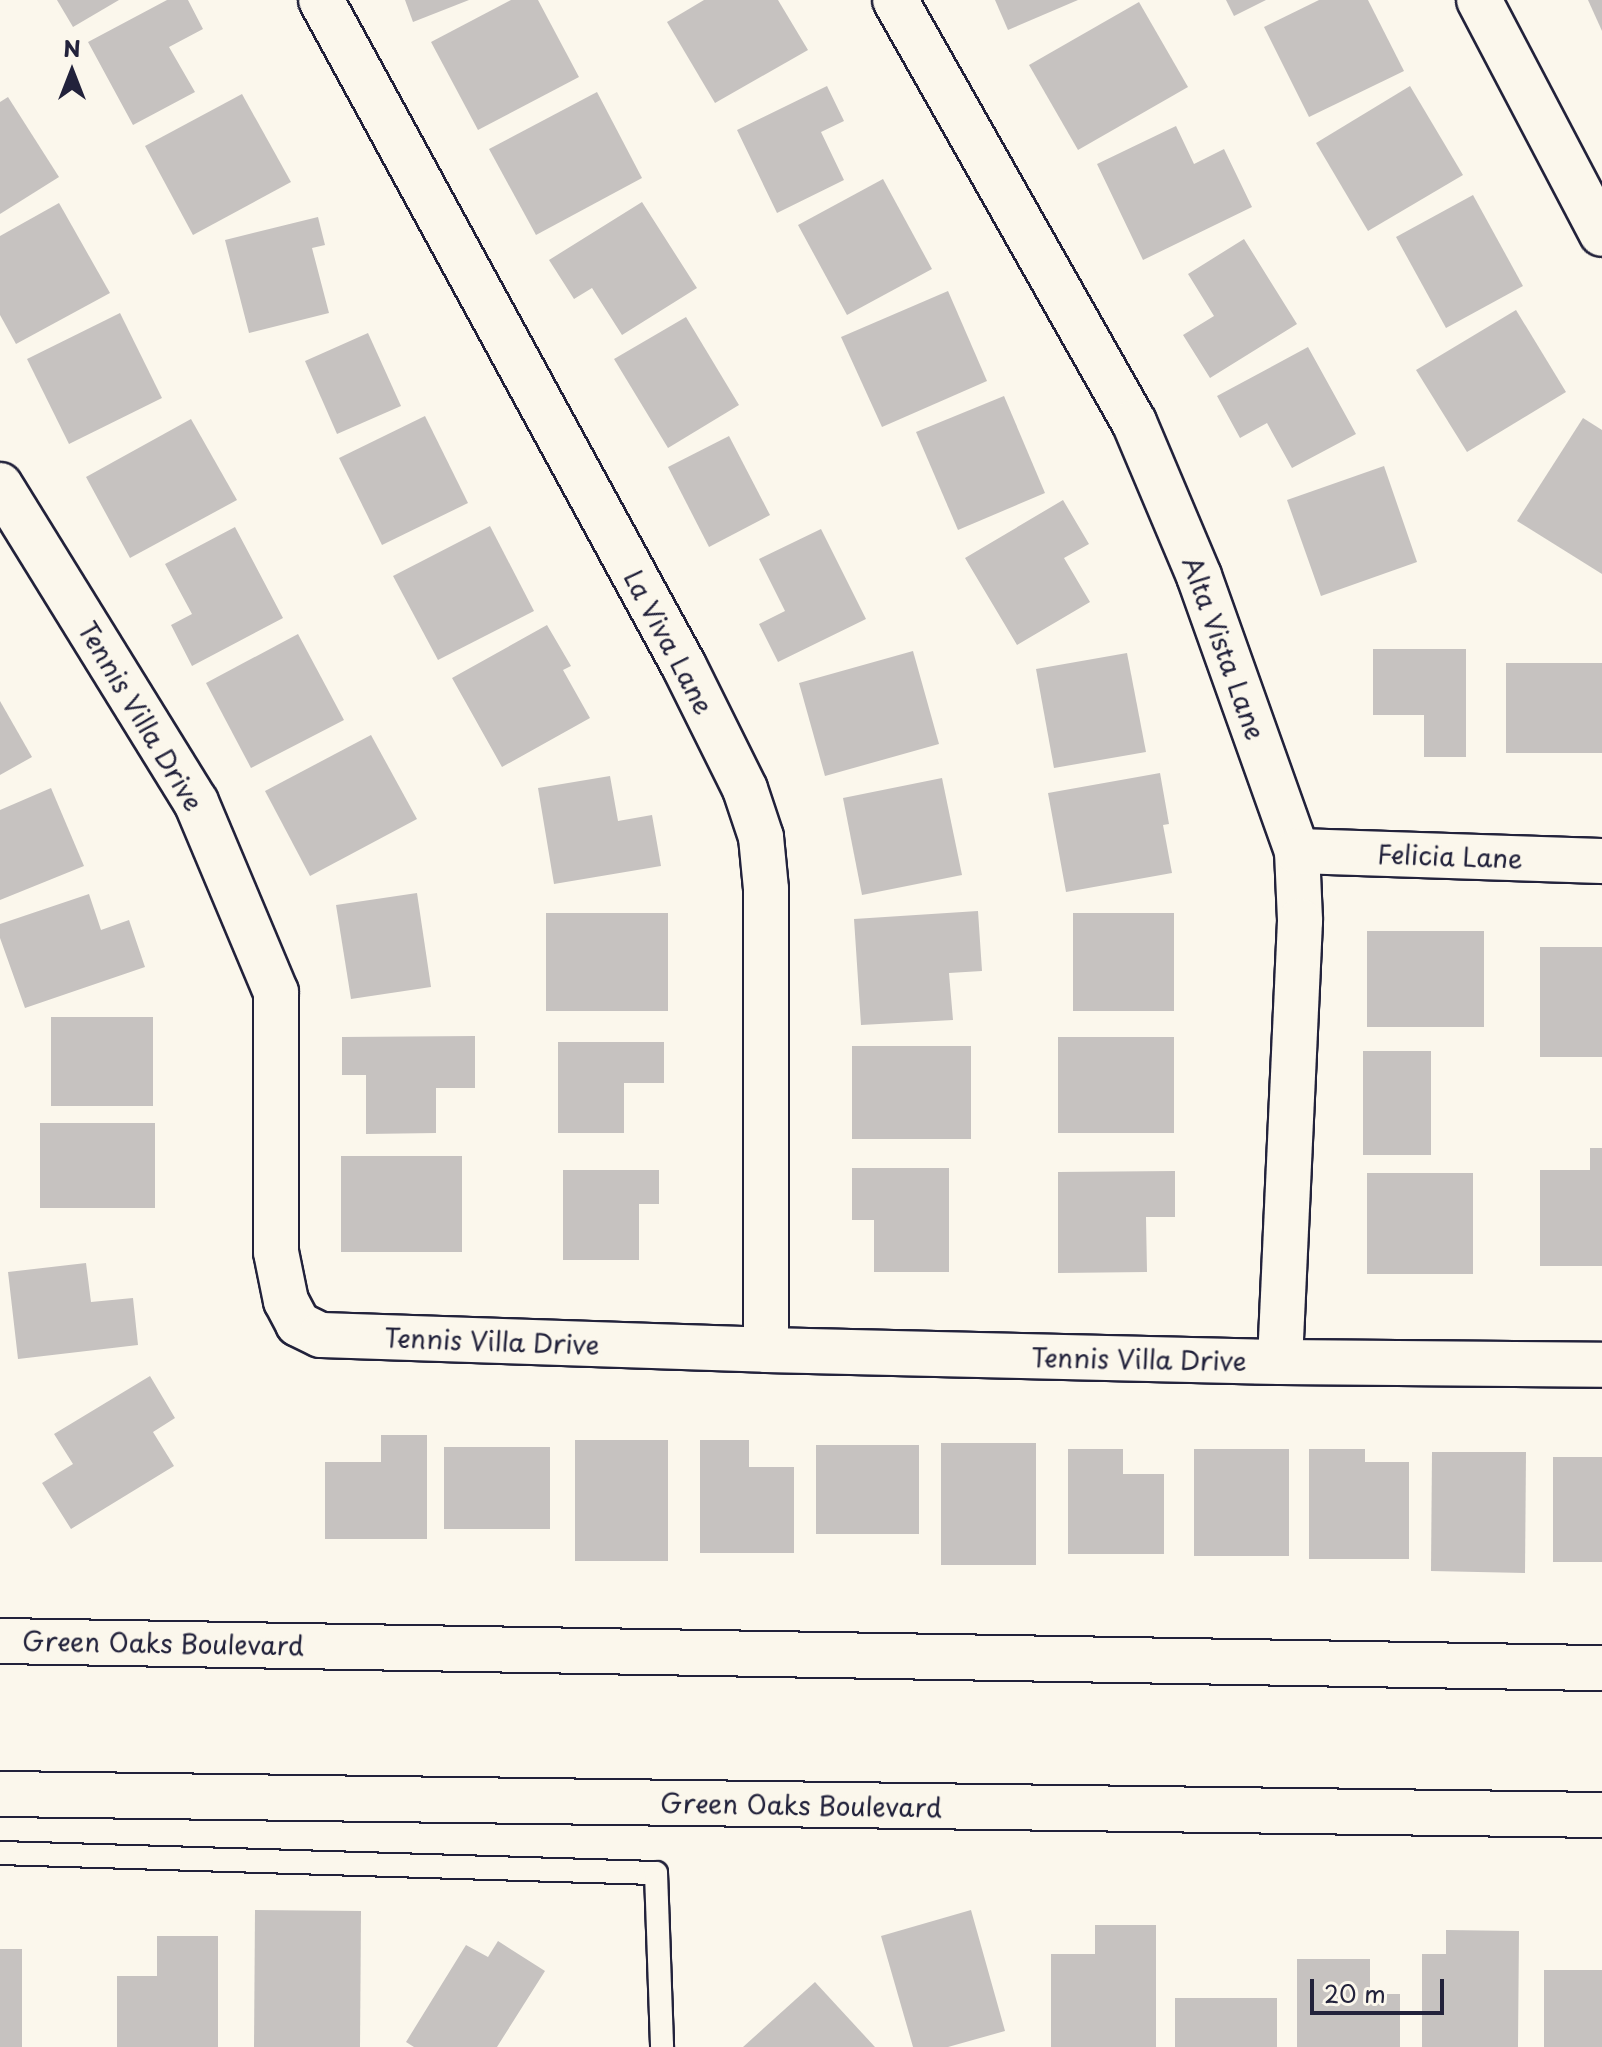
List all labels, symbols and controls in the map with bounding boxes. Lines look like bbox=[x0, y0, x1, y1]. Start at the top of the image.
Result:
text: N bbox=[63, 31, 81, 64]
north arrow bbox=[32, 32, 112, 112]
street label: Alta Vista Lane bbox=[1176, 551, 1272, 745]
street label: La Viva Lane bbox=[617, 563, 721, 721]
street label: Tennis Villa Drive bbox=[72, 616, 210, 816]
street label: Felicia Lane bbox=[1376, 838, 1524, 874]
street label: Tennis Villa Drive bbox=[384, 1322, 600, 1360]
street label: Tennis Villa Drive bbox=[1031, 1342, 1247, 1376]
street label: Green Oaks Boulevard bbox=[21, 1625, 305, 1661]
street label: Green Oaks Boulevard bbox=[659, 1787, 943, 1823]
scale bar bbox=[1314, 1963, 1448, 2013]
text: 20 m bbox=[1324, 1975, 1386, 2011]

